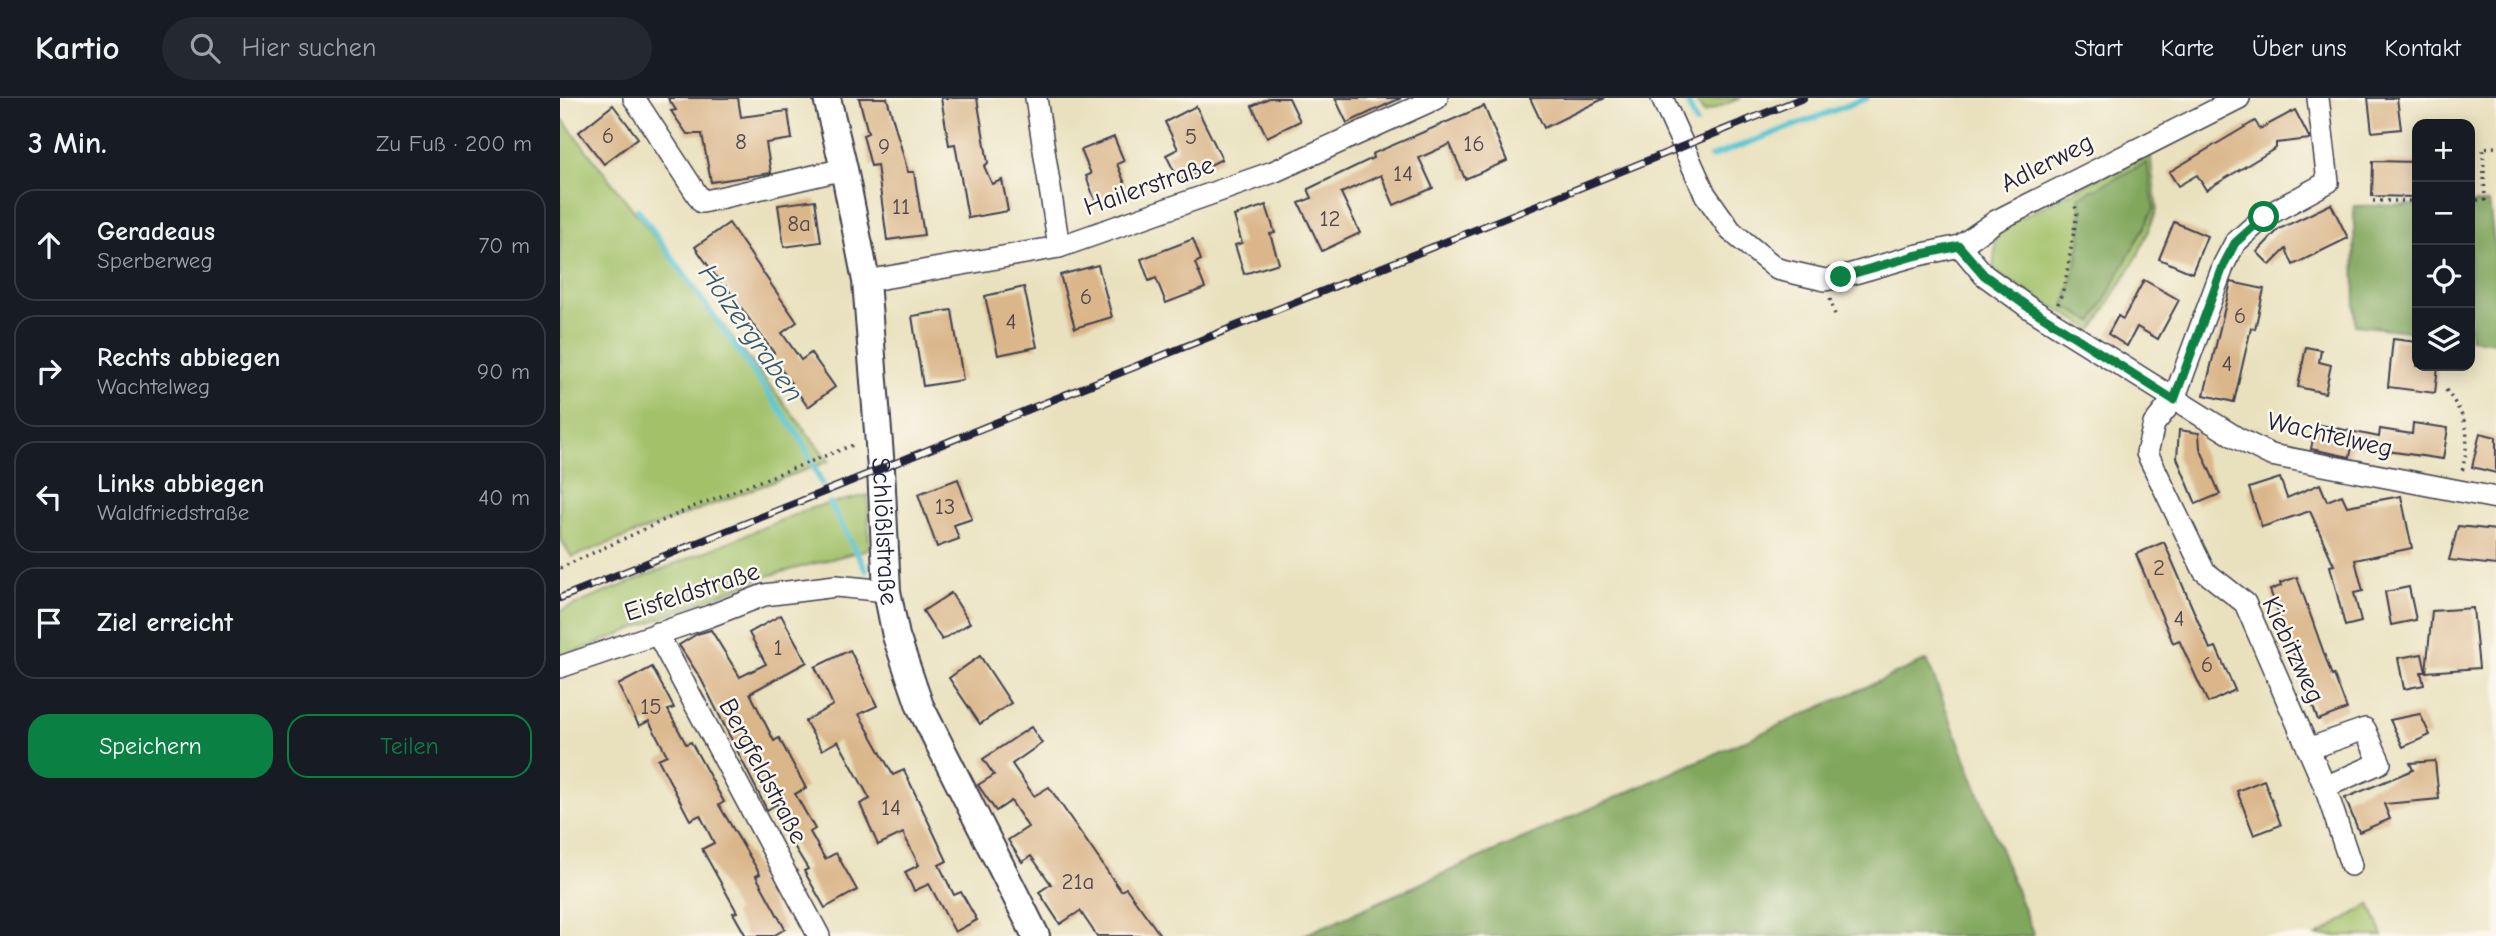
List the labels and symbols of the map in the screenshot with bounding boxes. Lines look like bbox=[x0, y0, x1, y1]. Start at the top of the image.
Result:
house number: 6 bbox=[602, 122, 614, 149]
house number: 5 bbox=[1185, 123, 1197, 150]
street label: Adlerweg bbox=[1996, 127, 2098, 199]
house number: 8 bbox=[735, 128, 747, 155]
house number: 16 bbox=[1463, 130, 1485, 157]
house number: 9 bbox=[878, 133, 890, 160]
street label: Hailerstraße bbox=[1080, 150, 1218, 222]
house number: 14 bbox=[1393, 160, 1413, 187]
house number: 11 bbox=[892, 193, 910, 220]
route start bbox=[2248, 201, 2279, 232]
house number: 12 bbox=[1319, 205, 1341, 232]
house number: 8a bbox=[787, 210, 811, 237]
water label: Holzergraben bbox=[692, 258, 810, 408]
route end bbox=[1825, 261, 1856, 292]
house number: 6 bbox=[1080, 283, 1092, 310]
house number: 6 bbox=[2234, 302, 2246, 329]
house number: 4 bbox=[1005, 308, 1017, 335]
house number: 4 bbox=[2221, 350, 2233, 377]
street label: Wachtelweg bbox=[2264, 406, 2396, 464]
street label: Schlößlstraße bbox=[865, 456, 904, 608]
house number: 13 bbox=[935, 493, 955, 520]
house number: 2 bbox=[2153, 554, 2165, 581]
street label: Eisfeldstraße bbox=[621, 556, 763, 628]
street label: Kiebitzweg bbox=[2255, 592, 2331, 708]
house number: 4 bbox=[2173, 605, 2185, 632]
house number: 1 bbox=[773, 634, 783, 661]
house number: 6 bbox=[2201, 651, 2213, 678]
house number: 15 bbox=[640, 693, 662, 720]
street label: Bergfeldstraße bbox=[712, 693, 814, 849]
house number: 14 bbox=[881, 794, 901, 821]
house number: 21a bbox=[1061, 868, 1095, 895]

